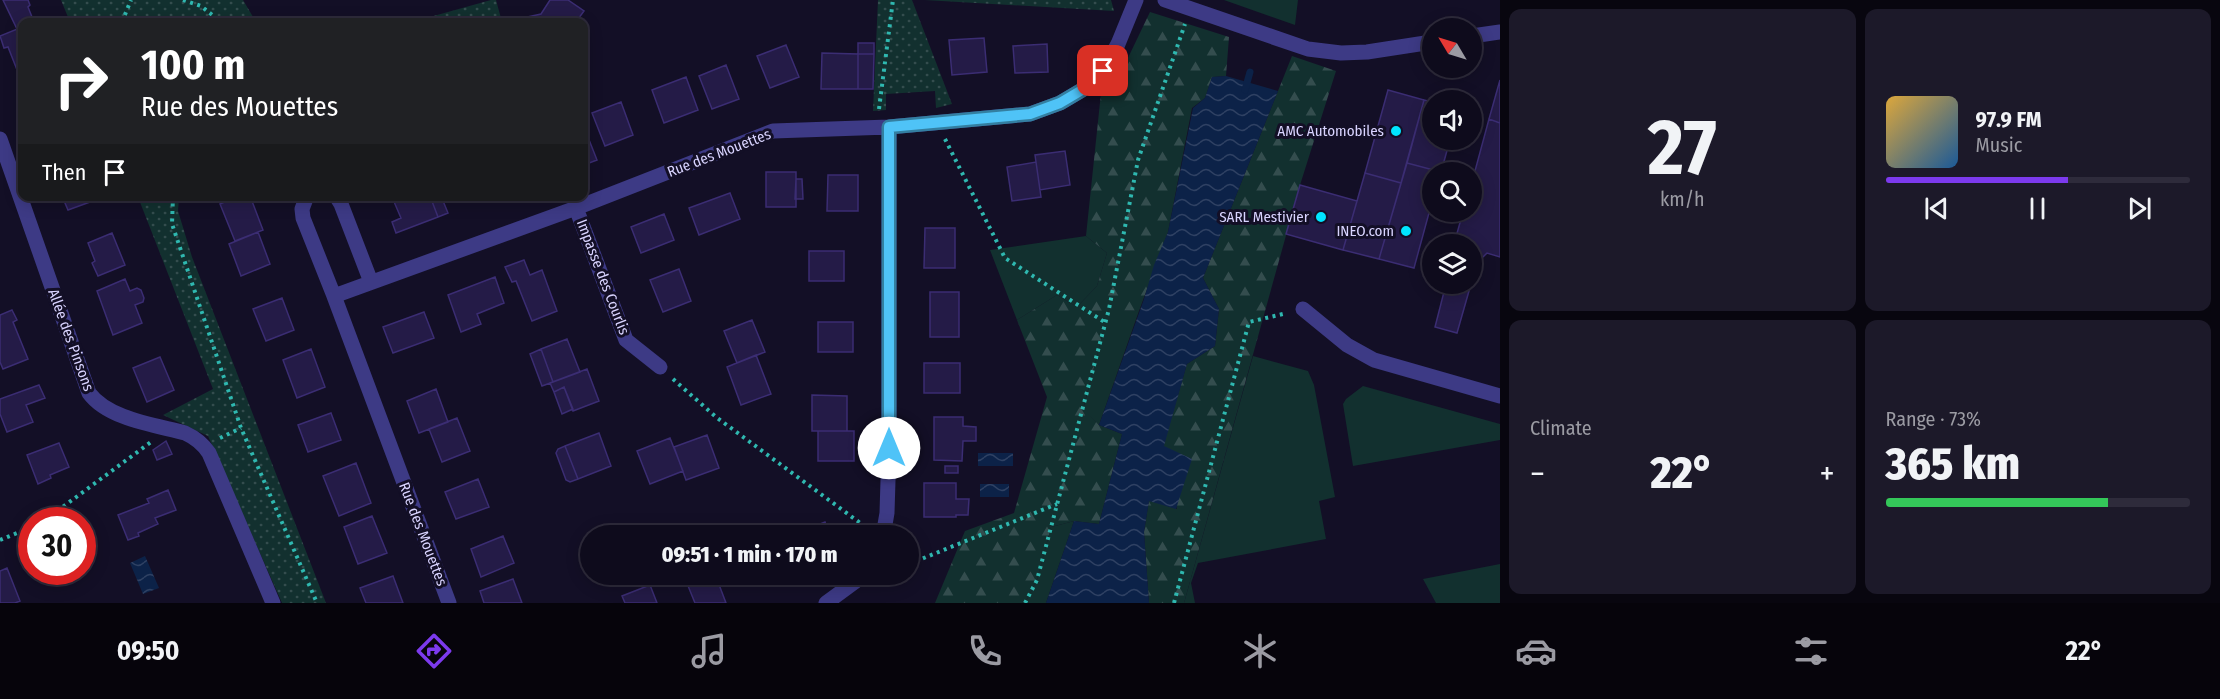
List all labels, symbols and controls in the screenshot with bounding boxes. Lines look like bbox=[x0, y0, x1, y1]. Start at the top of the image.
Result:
north arrow bbox=[1422, 18, 1482, 78]
map controls bbox=[1422, 18, 1482, 294]
text: 100 m bbox=[141, 40, 245, 90]
icon: right bbox=[42, 42, 120, 120]
pin bbox=[1077, 45, 1128, 96]
icon: arrive bbox=[1086, 54, 1119, 87]
button: sound bbox=[1422, 90, 1482, 150]
text: Rue des Mouettes bbox=[141, 91, 338, 123]
text: 27 bbox=[1648, 101, 1717, 195]
text: 97.9 FM bbox=[1976, 106, 2042, 133]
place label: AMC Automobiles bbox=[1277, 122, 1384, 140]
marker: AMC Automobiles bbox=[1389, 124, 1403, 138]
street label: Rue des Mouettes bbox=[665, 125, 773, 181]
text: Music bbox=[1976, 133, 2022, 157]
icon: arrive bbox=[98, 156, 131, 189]
text: Then bbox=[42, 159, 86, 186]
button: search bbox=[1422, 162, 1482, 222]
text: km/h bbox=[1660, 187, 1705, 211]
icon: previous bbox=[1920, 192, 1953, 225]
icon: pause bbox=[2021, 192, 2054, 225]
icon: next bbox=[2123, 192, 2156, 225]
place label: SARL Mestivier bbox=[1219, 208, 1310, 226]
marker: SARL Mestivier bbox=[1314, 210, 1328, 224]
street label: Impasse des Courlis bbox=[573, 217, 633, 337]
place label: INEO.com bbox=[1336, 222, 1394, 240]
marker: INEO.com bbox=[1399, 224, 1413, 238]
button: layers bbox=[1422, 234, 1482, 294]
street label: Allée des Pinsons bbox=[44, 286, 98, 394]
text: Range · 73% bbox=[1886, 407, 1981, 431]
position arrow bbox=[857, 416, 921, 480]
text: Climate bbox=[1530, 416, 1592, 440]
text: 365 km bbox=[1886, 437, 2020, 491]
text: 22° bbox=[1651, 446, 1714, 500]
text: − bbox=[1530, 454, 1545, 494]
text: + bbox=[1819, 454, 1835, 494]
street label: Rue des Mouettes bbox=[395, 480, 451, 588]
speed limit sign: 30 bbox=[18, 507, 96, 585]
text: 09:51 · 1 min · 170 m bbox=[661, 541, 838, 568]
icon: directions bbox=[413, 630, 455, 672]
icon: music bbox=[688, 630, 730, 672]
icon: phone bbox=[964, 630, 1006, 672]
icon: climate bbox=[1239, 630, 1281, 672]
icon: car bbox=[1515, 630, 1557, 672]
icon: filters bbox=[1790, 630, 1832, 672]
text: 09:50 bbox=[117, 635, 180, 667]
text: 22° bbox=[2066, 635, 2103, 667]

